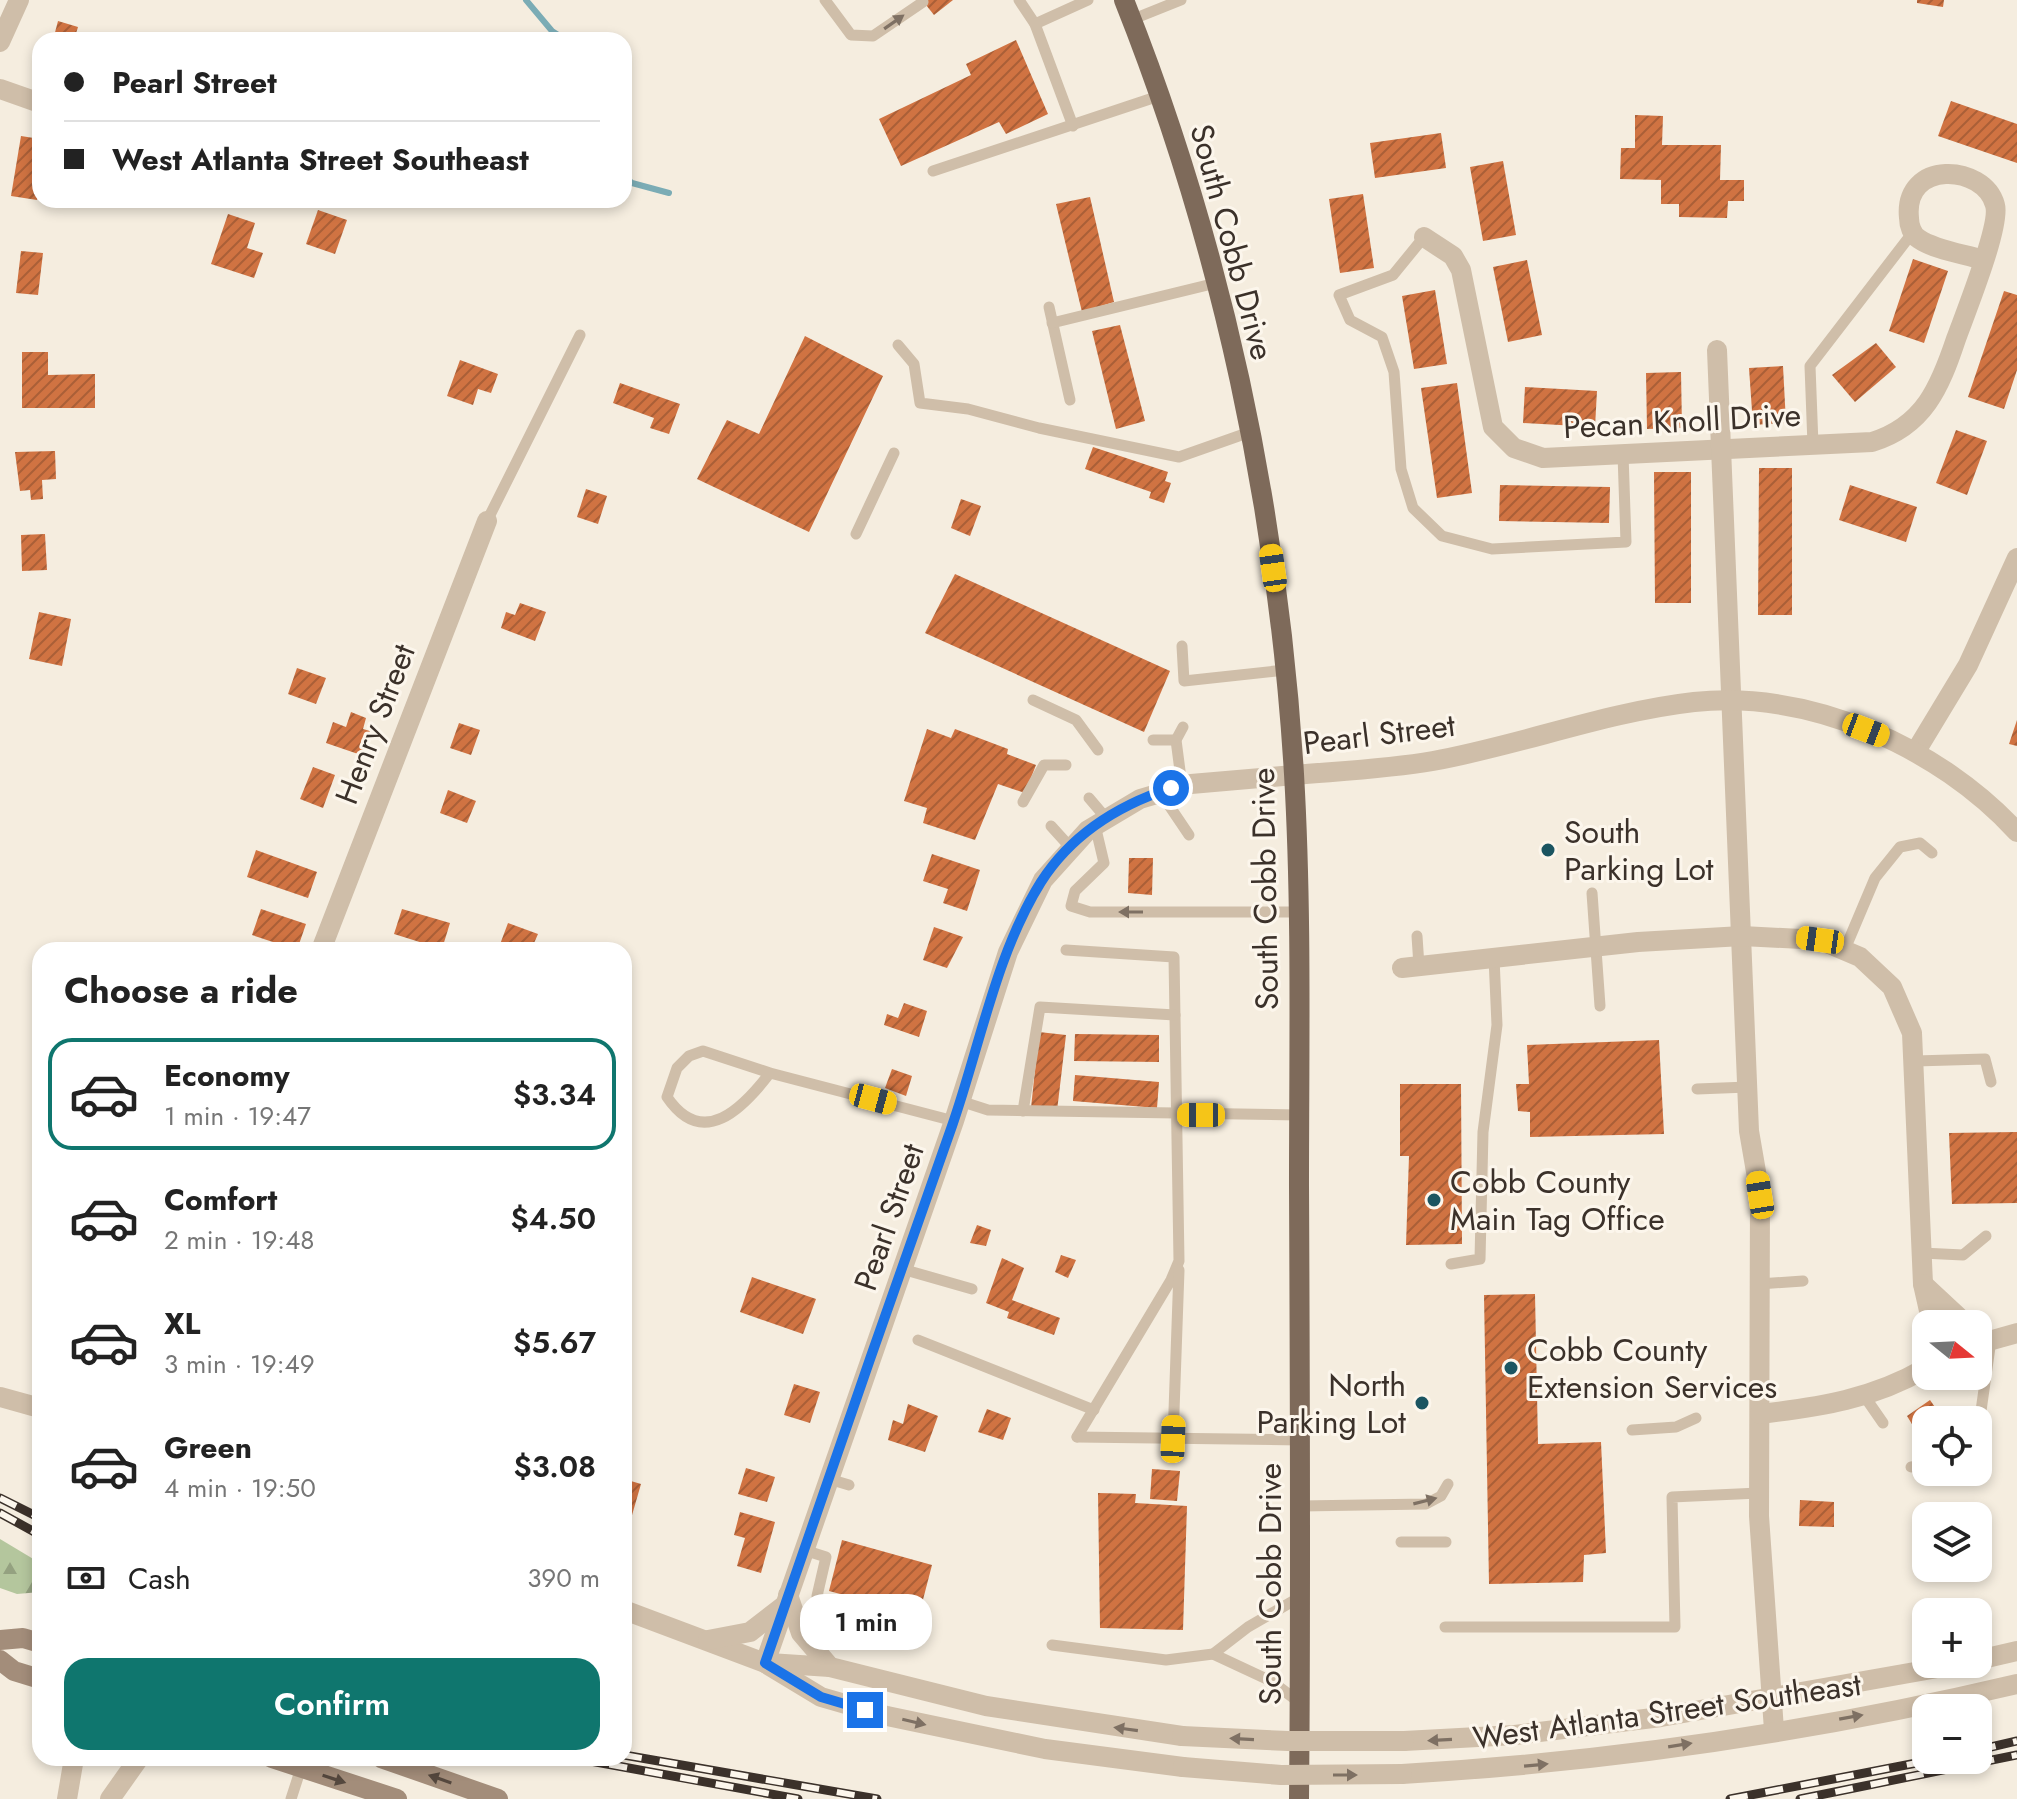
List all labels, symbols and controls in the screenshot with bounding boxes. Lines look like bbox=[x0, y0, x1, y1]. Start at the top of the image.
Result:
one-way arrow bbox=[883, 15, 904, 30]
text: Pearl Street bbox=[112, 61, 277, 104]
street label: South Cobb Drive bbox=[1178, 119, 1286, 365]
text: West Atlanta Street Southeast bbox=[112, 138, 529, 181]
street label: Pecan Knoll Drive bbox=[1562, 392, 1802, 450]
car bbox=[1258, 543, 1288, 593]
street label: Henry Street bbox=[323, 637, 427, 811]
street label: Pearl Street bbox=[1300, 702, 1458, 766]
car bbox=[1839, 710, 1893, 750]
street label: South Cobb Drive bbox=[1240, 767, 1290, 1011]
route start bbox=[1153, 770, 1189, 806]
place label: South Parking Lot bbox=[1564, 809, 1714, 892]
marker: South Parking Lot bbox=[1539, 841, 1557, 859]
one-way arrow bbox=[1118, 906, 1143, 918]
car bbox=[1795, 925, 1845, 955]
text: Choose a ride bbox=[64, 964, 298, 1016]
text: Economy bbox=[164, 1054, 290, 1097]
icon: car bbox=[68, 1058, 140, 1130]
text: $3.34 bbox=[513, 1073, 596, 1116]
car bbox=[847, 1081, 899, 1117]
text: 1 min · 19:47 bbox=[164, 1097, 311, 1135]
car bbox=[1177, 1103, 1225, 1127]
street label: Pearl Street bbox=[842, 1137, 936, 1297]
place label: Cobb County Main Tag Office bbox=[1450, 1159, 1665, 1242]
car bbox=[1744, 1169, 1776, 1221]
text: Comfort bbox=[164, 1178, 277, 1221]
icon: car bbox=[68, 1182, 140, 1254]
marker: Cobb County Main Tag Office bbox=[1425, 1191, 1443, 1209]
text: $4.50 bbox=[511, 1197, 596, 1240]
text: 2 min · 19:48 bbox=[164, 1221, 315, 1259]
text: XL bbox=[164, 1302, 200, 1345]
icon: car bbox=[68, 1306, 140, 1378]
north arrow bbox=[1912, 1310, 1992, 1390]
map controls bbox=[1912, 1310, 1992, 1774]
text: $5.67 bbox=[513, 1321, 596, 1364]
place label: Cobb County Extension Services bbox=[1527, 1327, 1777, 1410]
text: 3 min · 19:49 bbox=[164, 1345, 315, 1383]
marker: Cobb County Extension Services bbox=[1502, 1359, 1520, 1377]
place label: North Parking Lot bbox=[1256, 1362, 1406, 1445]
marker: North Parking Lot bbox=[1413, 1394, 1431, 1412]
button: locate bbox=[1912, 1406, 1992, 1486]
car bbox=[1160, 1415, 1186, 1463]
text: Green bbox=[164, 1426, 252, 1469]
icon: car bbox=[68, 1430, 140, 1502]
text: $3.08 bbox=[513, 1445, 596, 1488]
street label: South Cobb Drive bbox=[1247, 1463, 1293, 1705]
text: 4 min · 19:50 bbox=[164, 1469, 316, 1507]
one-way arrow bbox=[1413, 1495, 1438, 1507]
button: layers bbox=[1912, 1502, 1992, 1582]
icon: cash bbox=[64, 1556, 108, 1600]
text: Cash bbox=[128, 1557, 191, 1600]
text: 390 m bbox=[527, 1559, 600, 1597]
callout: 1 min bbox=[799, 1594, 931, 1650]
button: + bbox=[1912, 1598, 1992, 1678]
text: 1 min bbox=[834, 1603, 898, 1641]
button: Confirm bbox=[64, 1658, 600, 1750]
street label: West Atlanta Street Southeast bbox=[1470, 1661, 1864, 1761]
route end bbox=[847, 1692, 883, 1728]
button: − bbox=[1912, 1694, 1992, 1774]
one-way arrow bbox=[1838, 1710, 1863, 1723]
one-way arrow bbox=[901, 1716, 926, 1729]
one-way arrow bbox=[1113, 1722, 1138, 1735]
one-way arrow bbox=[1229, 1732, 1254, 1745]
one-way arrow bbox=[1427, 1734, 1452, 1747]
one-way arrow bbox=[1668, 1738, 1693, 1750]
one-way arrow bbox=[1524, 1758, 1549, 1771]
one-way arrow bbox=[1333, 1769, 1358, 1782]
one-way arrow bbox=[427, 1772, 451, 1784]
one-way arrow bbox=[323, 1773, 347, 1785]

